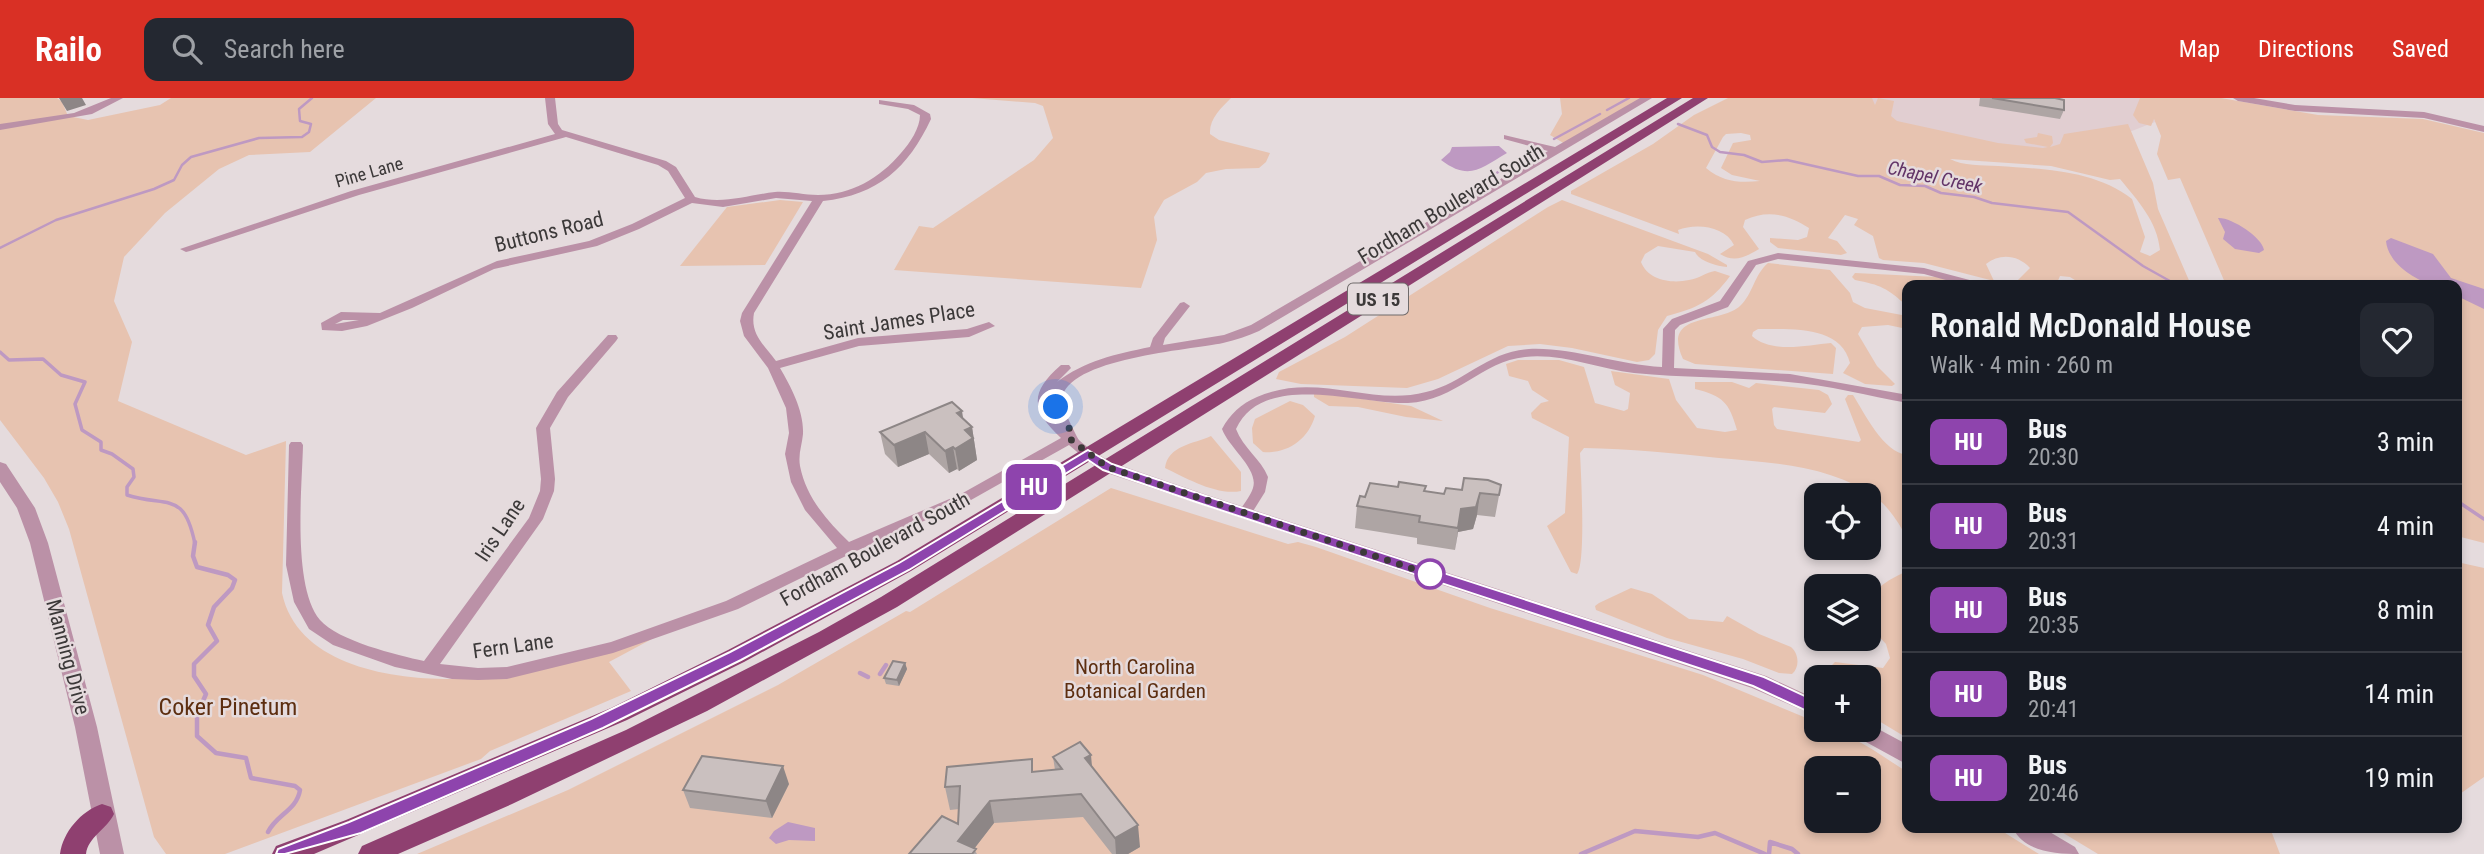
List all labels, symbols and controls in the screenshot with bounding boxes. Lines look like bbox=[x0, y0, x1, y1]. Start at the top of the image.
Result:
search box bbox=[144, 18, 634, 81]
text: Railo bbox=[35, 30, 102, 69]
icon: search bbox=[168, 30, 206, 68]
text: Search here bbox=[224, 34, 345, 64]
text: Map bbox=[2179, 35, 2220, 63]
text: Directions bbox=[2258, 35, 2354, 63]
text: Saved bbox=[2392, 35, 2449, 63]
street label: Fordham Boulevard South bbox=[1354, 139, 1548, 269]
street label: Pine Lane bbox=[333, 152, 405, 192]
water label: Chapel Creek bbox=[1886, 156, 1985, 198]
street label: Buttons Road bbox=[492, 207, 606, 257]
road number: US 15 bbox=[1348, 284, 1408, 314]
street label: Saint James Place bbox=[821, 297, 977, 345]
button: heart bbox=[2360, 303, 2434, 377]
text: Ronald McDonald House bbox=[1930, 306, 2251, 345]
text: Walk · 4 min · 260 m bbox=[1930, 352, 2113, 379]
your location bbox=[1038, 389, 1073, 424]
text: Bus bbox=[2028, 414, 2067, 444]
text: 3 min bbox=[2377, 427, 2434, 457]
text: HU bbox=[1954, 428, 1983, 456]
text: 20:30 bbox=[2028, 444, 2079, 471]
line badge: HU bbox=[1002, 464, 1066, 510]
text: HU bbox=[1020, 473, 1048, 501]
map controls bbox=[1804, 483, 1881, 833]
button: locate bbox=[1804, 483, 1881, 560]
street label: Fordham Boulevard South bbox=[776, 487, 974, 611]
street label: Iris Lane bbox=[470, 494, 530, 566]
text: Bus bbox=[2028, 498, 2067, 528]
text: 4 min bbox=[2377, 511, 2434, 541]
text: HU bbox=[1954, 512, 1983, 540]
text: 20:31 bbox=[2028, 528, 2079, 555]
unlabelled marker bbox=[1415, 559, 1445, 589]
button: layers bbox=[1804, 574, 1881, 651]
text: Bus bbox=[2028, 582, 2067, 612]
text: 8 min bbox=[2377, 595, 2434, 625]
text: HU bbox=[1954, 596, 1983, 624]
street label: Manning Drive bbox=[41, 597, 95, 717]
text: 20:35 bbox=[2028, 612, 2079, 639]
street label: Fern Lane bbox=[471, 628, 555, 664]
park label: North Carolina Botanical Garden bbox=[1064, 655, 1206, 703]
button: + bbox=[1804, 665, 1881, 742]
text: Bus bbox=[2028, 666, 2067, 696]
text: 14 min bbox=[2364, 679, 2434, 709]
text: HU bbox=[1954, 680, 1983, 708]
park label: Coker Pinetum bbox=[159, 693, 297, 721]
text: 20:41 bbox=[2028, 696, 2079, 723]
text: Bus bbox=[2028, 750, 2067, 780]
button: − bbox=[1804, 756, 1881, 833]
text: 19 min bbox=[2364, 763, 2434, 793]
text: HU bbox=[1954, 764, 1983, 792]
text: 20:46 bbox=[2028, 780, 2079, 807]

